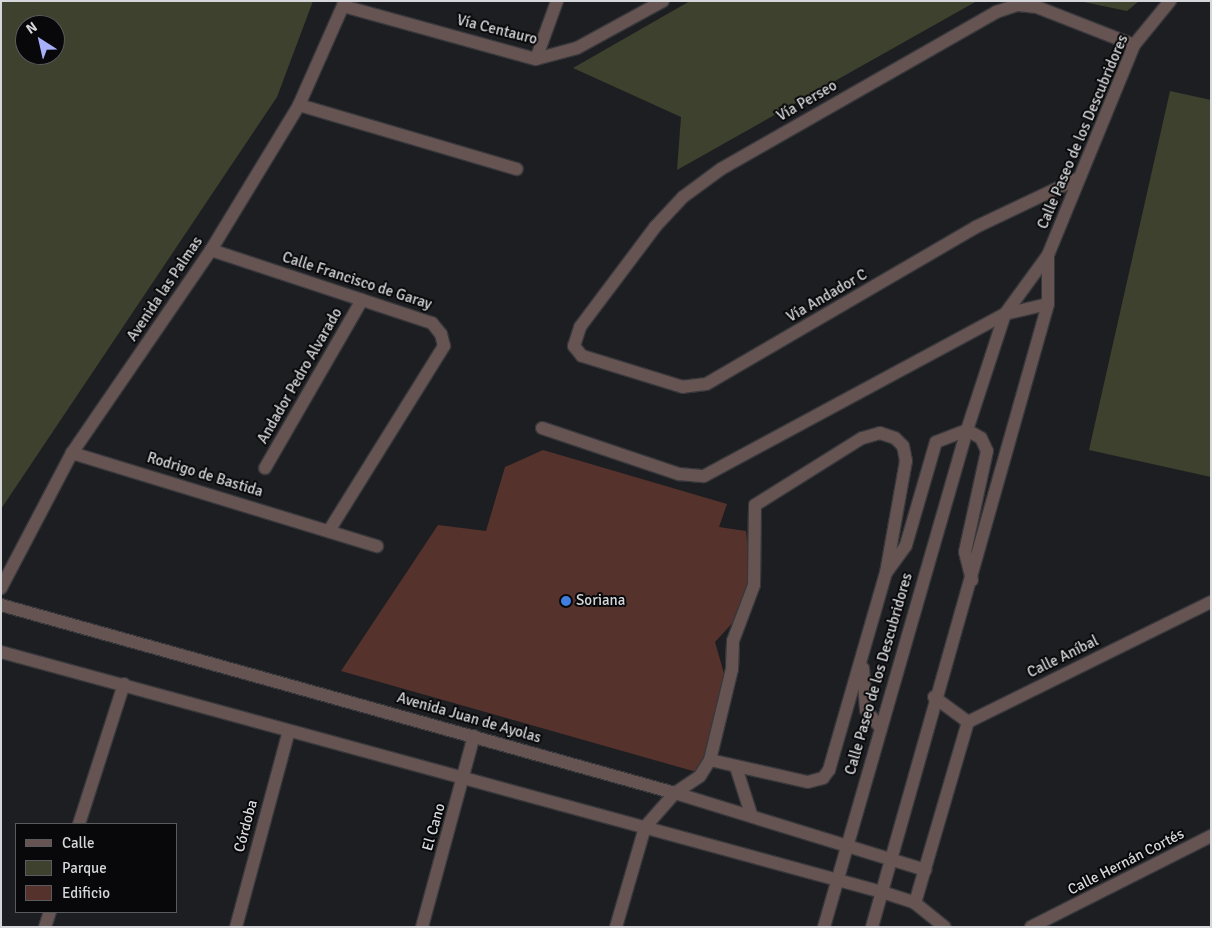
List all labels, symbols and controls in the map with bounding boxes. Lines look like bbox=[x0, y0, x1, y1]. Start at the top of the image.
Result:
street label: Vía Centauro bbox=[455, 11, 539, 49]
north arrow bbox=[15, 15, 65, 65]
text: N bbox=[23, 18, 41, 38]
street label: Calle Paseo de los Descubridores bbox=[1034, 32, 1132, 232]
street label: Vía Perseo bbox=[774, 77, 840, 125]
street label: Avenida las Palmas bbox=[123, 233, 207, 345]
street label: Calle Francisco de Garay bbox=[280, 248, 434, 314]
street label: Vía Andador C bbox=[784, 266, 870, 326]
street label: Andador Pedro Alvarado bbox=[254, 305, 346, 447]
street label: Rodrigo de Bastida bbox=[145, 449, 265, 501]
street label: Calle Paseo de los Descubridores bbox=[841, 571, 917, 777]
place label: Soriana bbox=[576, 592, 625, 610]
marker: Soriana bbox=[560, 595, 572, 607]
street label: Calle Aníbal bbox=[1024, 632, 1102, 682]
street label: Avenida Juan de Ayolas bbox=[395, 689, 543, 747]
street label: Córdoba bbox=[230, 798, 262, 854]
street label: El Cano bbox=[419, 801, 449, 853]
legend bbox=[15, 823, 178, 913]
street label: Calle Hernán Cortés bbox=[1065, 825, 1187, 899]
text: Calle bbox=[62, 834, 95, 852]
text: Parque bbox=[62, 859, 107, 877]
text: Edificio bbox=[62, 884, 110, 902]

